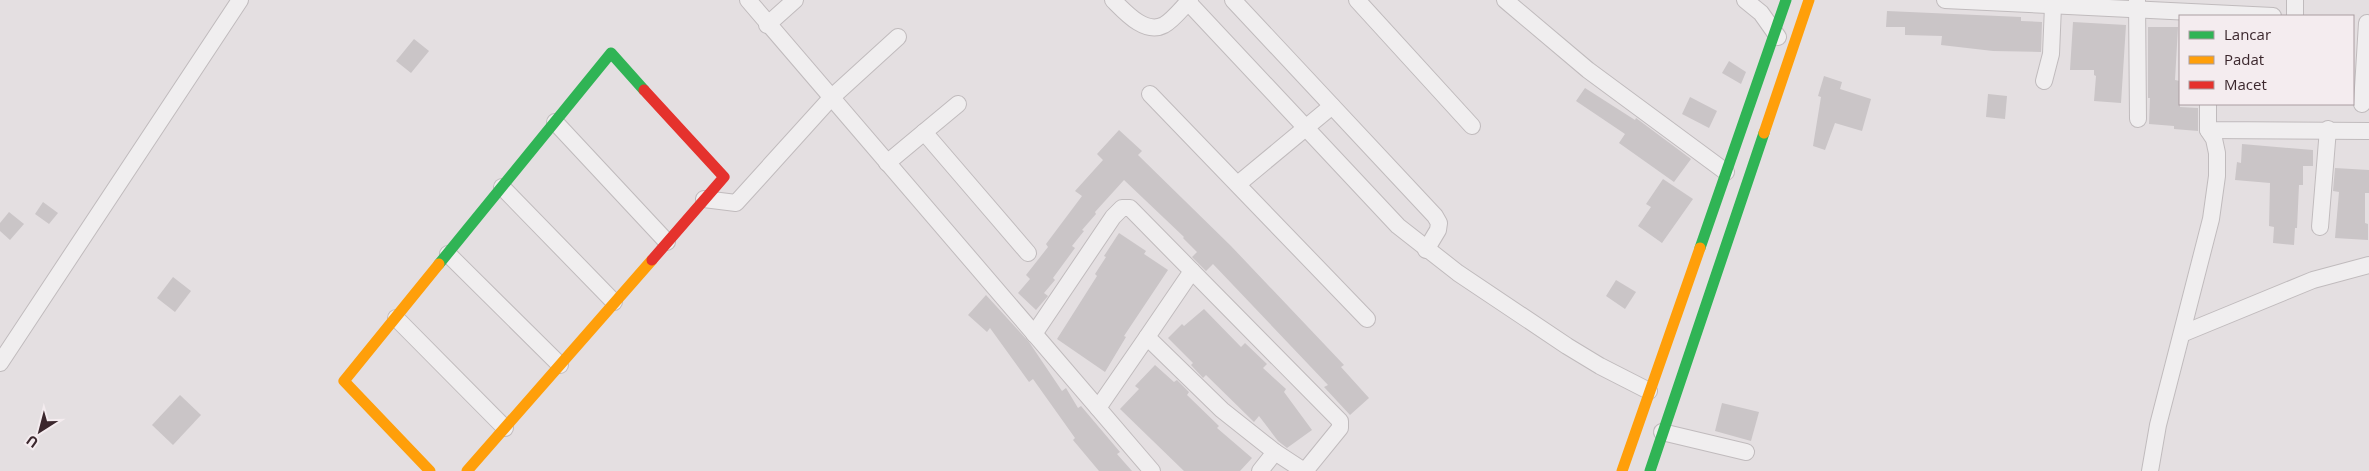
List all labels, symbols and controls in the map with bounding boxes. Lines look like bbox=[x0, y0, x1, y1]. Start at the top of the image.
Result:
legend bbox=[2179, 15, 2354, 105]
text: Lancar bbox=[2224, 24, 2271, 44]
text: Padat bbox=[2224, 49, 2264, 69]
text: Macet bbox=[2224, 74, 2267, 94]
north arrow bbox=[15, 406, 65, 456]
text: U bbox=[22, 431, 42, 453]

